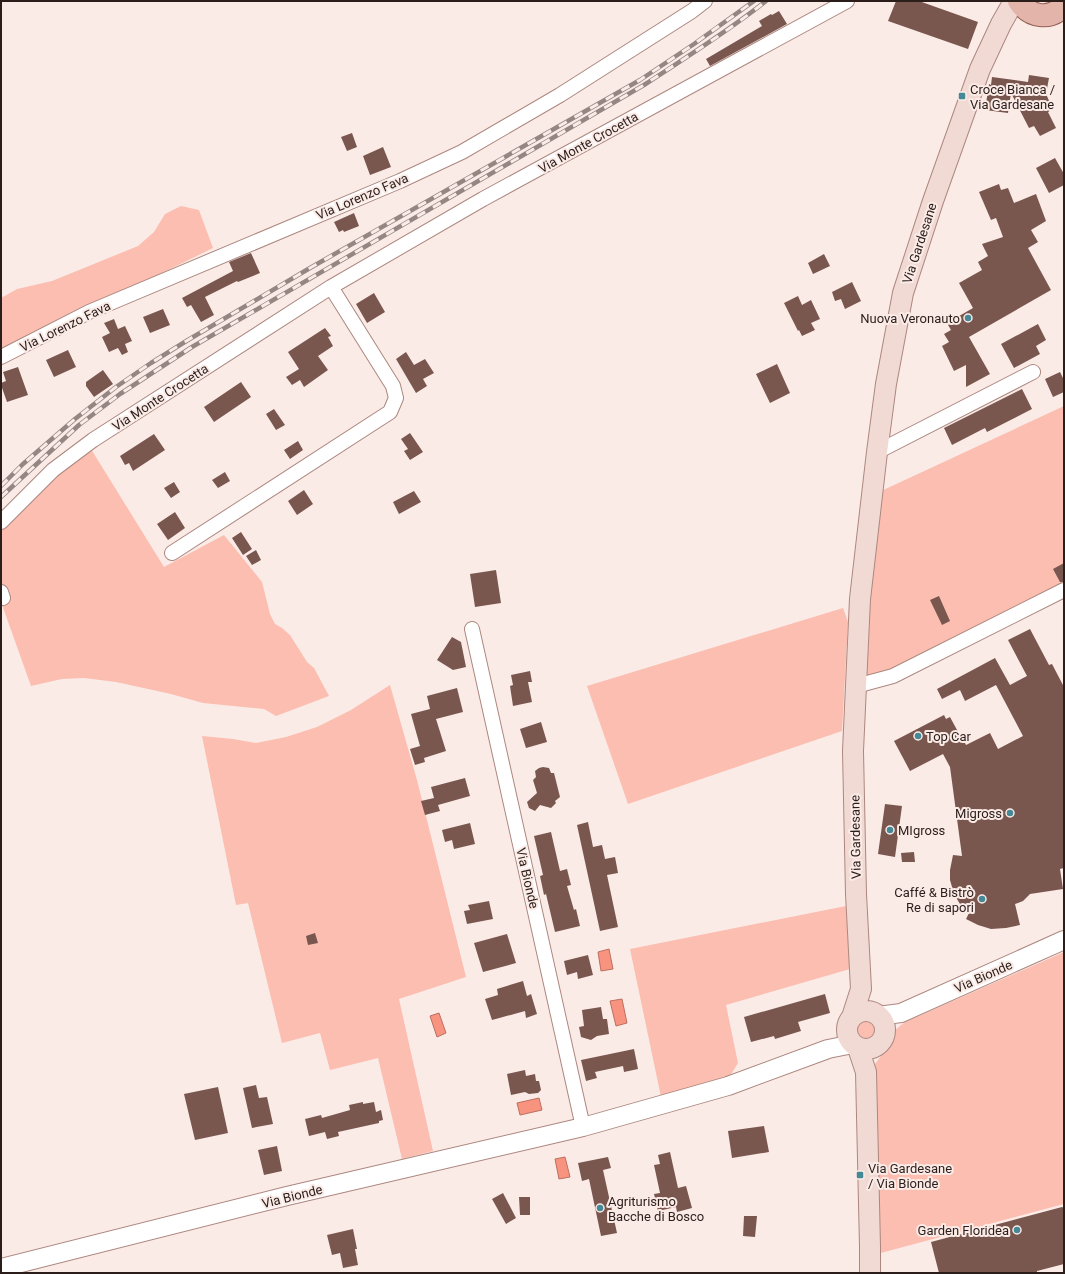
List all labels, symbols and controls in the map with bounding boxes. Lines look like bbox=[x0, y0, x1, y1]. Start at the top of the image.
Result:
place label: Croce Bianca / Via Gardesane bbox=[970, 82, 1055, 112]
marker: Croce Bianca / Via Gardesane bbox=[957, 91, 967, 101]
street label: Via Monte Crocetta bbox=[536, 109, 641, 176]
street label: Via Lorenzo Fava bbox=[314, 170, 411, 223]
street label: Via Gardesane bbox=[899, 201, 940, 285]
street label: Via Lorenzo Fava bbox=[18, 298, 113, 355]
place label: Nuova Veronauto bbox=[860, 311, 960, 326]
marker: Nuova Veronauto bbox=[963, 313, 973, 323]
street label: Via Monte Crocetta bbox=[109, 361, 211, 434]
place label: Top Car bbox=[926, 729, 972, 744]
marker: Top Car bbox=[913, 731, 923, 741]
street label: Via Gardesane bbox=[847, 795, 864, 879]
place label: Migross bbox=[955, 806, 1002, 821]
marker: Migross bbox=[1005, 808, 1015, 818]
place label: MIgross bbox=[898, 823, 946, 838]
marker: MIgross bbox=[885, 825, 895, 835]
street label: Via Bionde bbox=[513, 846, 542, 910]
place label: Caffé & Bistrò Re di sapori bbox=[894, 885, 974, 915]
marker: Caffé & Bistrò Re di sapori bbox=[977, 894, 987, 904]
street label: Via Bionde bbox=[952, 957, 1015, 996]
place label: Via Gardesane / Via Bionde bbox=[868, 1161, 952, 1191]
marker: Via Gardesane / Via Bionde bbox=[855, 1170, 865, 1180]
street label: Via Bionde bbox=[260, 1182, 324, 1211]
place label: Agriturismo Bacche di Bosco bbox=[608, 1194, 704, 1224]
marker: Agriturismo Bacche di Bosco bbox=[595, 1203, 605, 1213]
place label: Garden Floridea bbox=[918, 1223, 1009, 1238]
marker: Garden Floridea bbox=[1012, 1225, 1022, 1235]

